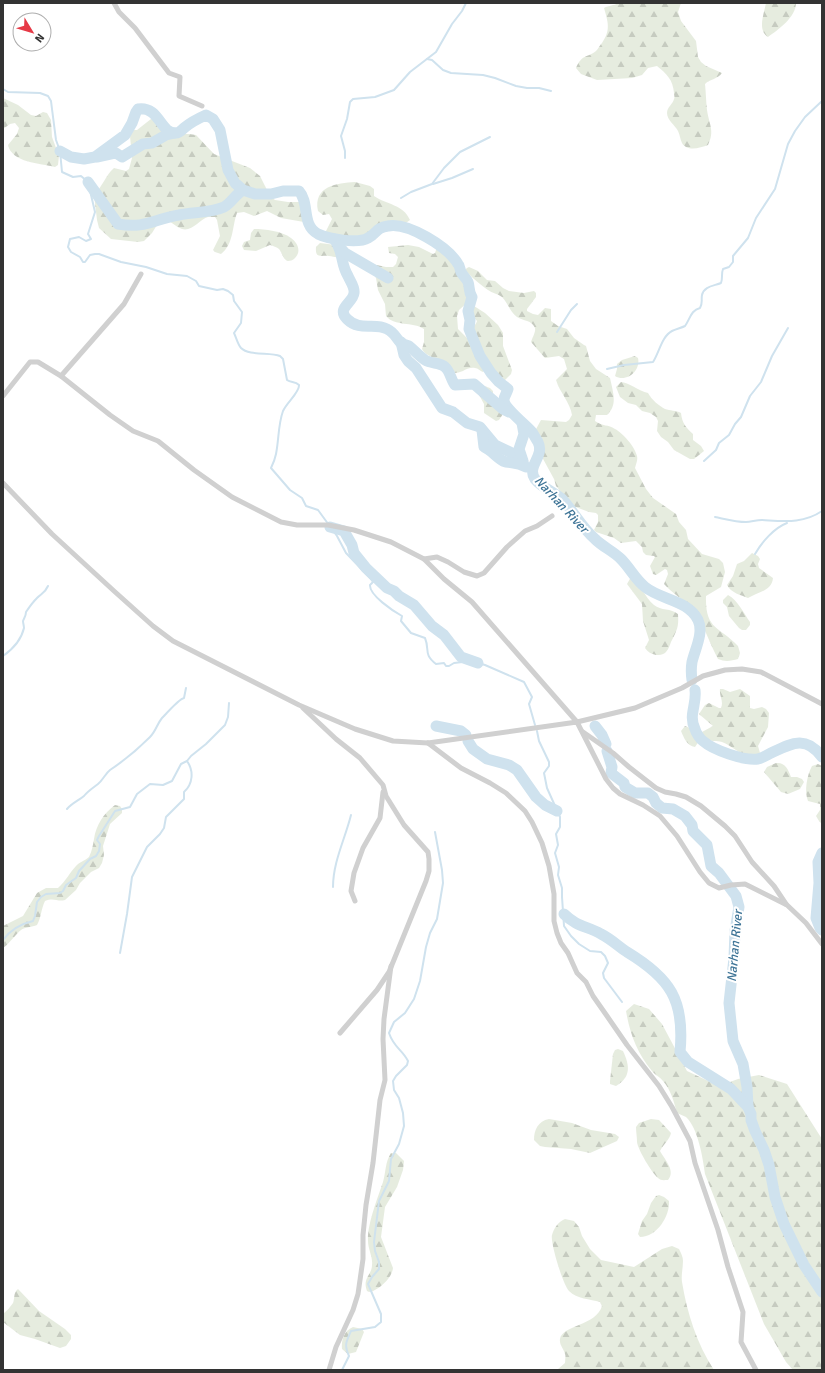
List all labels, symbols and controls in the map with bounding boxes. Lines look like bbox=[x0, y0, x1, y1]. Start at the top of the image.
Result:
north arrow bbox=[12, 12, 52, 52]
text: N bbox=[32, 31, 47, 45]
water label: Narhan River bbox=[531, 473, 593, 538]
water label: Narhan River bbox=[724, 907, 746, 983]

